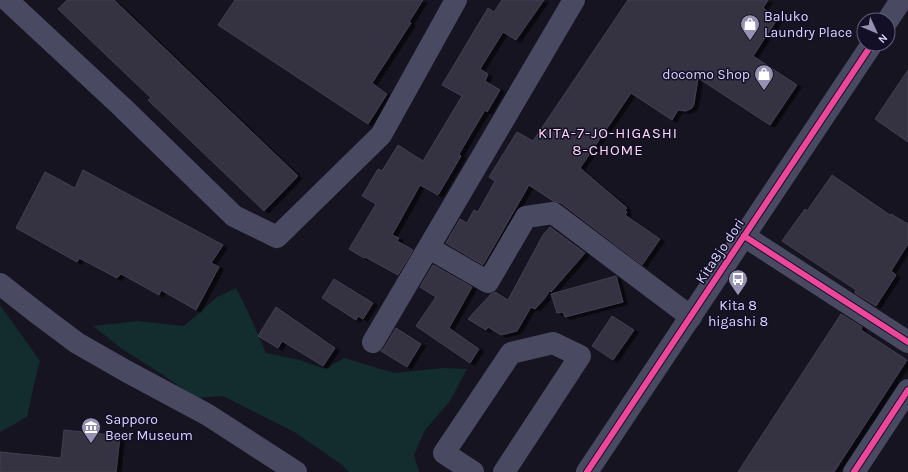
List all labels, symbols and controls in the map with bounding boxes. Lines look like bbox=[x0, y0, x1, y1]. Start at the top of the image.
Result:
place label: Baluko Laundry Place bbox=[764, 8, 852, 41]
north arrow bbox=[856, 12, 896, 52]
shop icon: Baluko Laundry Place bbox=[739, 13, 761, 41]
text: N bbox=[875, 31, 890, 46]
shop icon: docomo Shop bbox=[753, 63, 775, 91]
place label: docomo Shop bbox=[662, 66, 750, 83]
district label: KITA-7-JO-HIGASHI 8-CHOME bbox=[538, 124, 678, 159]
street label: Kita8jo dori bbox=[692, 215, 748, 287]
bus stop icon: Kita 8 higashi 8 bbox=[727, 268, 749, 296]
place label: Kita 8 higashi 8 bbox=[708, 297, 768, 330]
place label: Sapporo Beer Museum bbox=[105, 411, 193, 444]
museum icon: Sapporo Beer Museum bbox=[80, 416, 102, 444]

